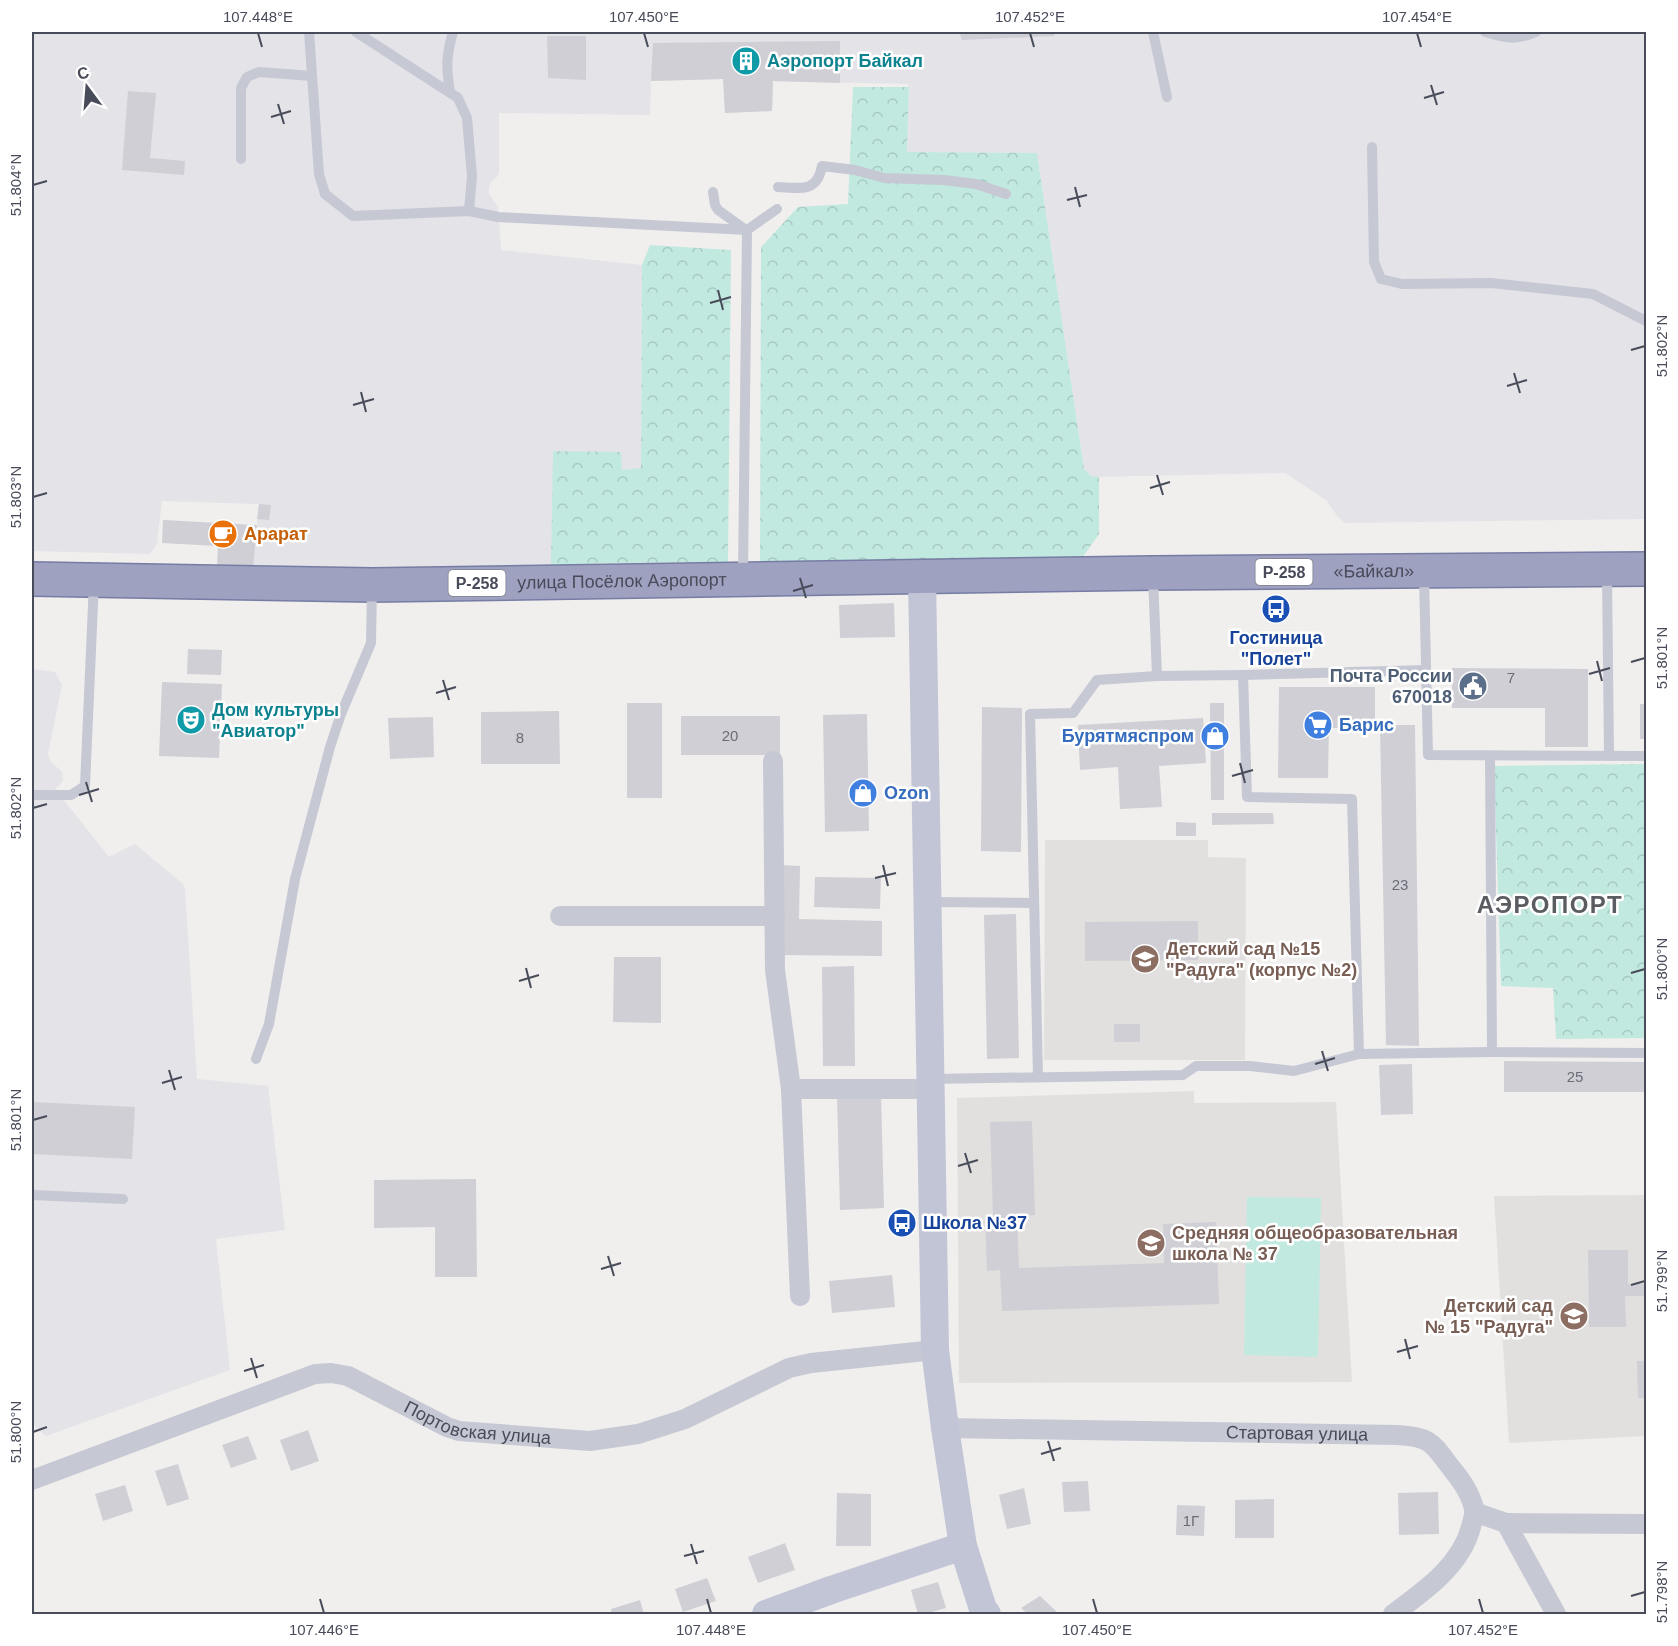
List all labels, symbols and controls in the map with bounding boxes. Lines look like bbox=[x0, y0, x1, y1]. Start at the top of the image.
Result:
text: 107.448°E bbox=[223, 8, 293, 25]
text: 107.450°E bbox=[609, 8, 679, 25]
text: 107.452°E bbox=[995, 8, 1065, 25]
text: 107.454°E bbox=[1382, 8, 1452, 25]
building icon: Аэропорт Байкал bbox=[730, 45, 762, 77]
place label: Аэропорт Байкал bbox=[767, 51, 923, 71]
north arrow bbox=[57, 57, 117, 117]
text: С bbox=[75, 63, 91, 83]
text: 51.804°N bbox=[7, 154, 24, 216]
text: 51.802°N bbox=[1653, 315, 1670, 377]
text: 51.803°N bbox=[7, 466, 24, 528]
cafe icon: Арарат bbox=[207, 518, 239, 550]
place label: Арарат bbox=[244, 524, 308, 544]
road number: Р-258 bbox=[1256, 559, 1312, 585]
street label: «Байкал» bbox=[1333, 561, 1414, 582]
road number: Р-258 bbox=[448, 570, 506, 596]
street label: улица Посёлок Аэропорт bbox=[517, 570, 727, 593]
bus stop icon: Гостиница "Полет" bbox=[1260, 593, 1292, 625]
text: 51.801°N bbox=[1653, 627, 1670, 689]
place label: Гостиница "Полет" bbox=[1229, 628, 1324, 669]
place label: Почта России 670018 bbox=[1330, 666, 1452, 707]
house number: 7 bbox=[1507, 669, 1515, 686]
public building icon: Почта России 670018 bbox=[1457, 670, 1489, 702]
place label: Дом культуры "Авиатор" bbox=[212, 700, 339, 741]
theatre icon: Дом культуры "Авиатор" bbox=[175, 704, 207, 736]
supermarket icon: Барис bbox=[1302, 709, 1334, 741]
place label: Барис bbox=[1339, 715, 1394, 735]
shop icon: Бурятмяспром bbox=[1199, 720, 1231, 752]
place label: Бурятмяспром bbox=[1062, 726, 1194, 746]
house number: 20 bbox=[722, 727, 738, 744]
house number: 8 bbox=[516, 729, 524, 746]
text: 51.802°N bbox=[7, 777, 24, 839]
shop icon: Ozon bbox=[847, 777, 879, 809]
place label: Ozon bbox=[884, 783, 929, 803]
house number: 23 bbox=[1392, 876, 1408, 893]
district label: АЭРОПОРТ bbox=[1477, 891, 1623, 918]
text: 51.800°N bbox=[1653, 938, 1670, 1000]
place label: Детский сад №15 "Радуга" (корпус №2) bbox=[1166, 939, 1357, 980]
school or university icon: Детский сад №15 "Радуга" (корпус №2) bbox=[1129, 943, 1161, 975]
house number: 25 bbox=[1567, 1068, 1583, 1085]
text: 51.801°N bbox=[7, 1089, 24, 1151]
bus stop icon: Школа №37 bbox=[886, 1207, 918, 1239]
place label: Школа №37 bbox=[923, 1213, 1027, 1233]
place label: Средняя общеобразовательная школа № 37 bbox=[1172, 1223, 1458, 1264]
school or university icon: Средняя общеобразовательная школа № 37 bbox=[1135, 1227, 1167, 1259]
text: 51.799°N bbox=[1653, 1250, 1670, 1312]
place label: Детский сад № 15 "Радуга" bbox=[1425, 1296, 1554, 1337]
school or university icon: Детский сад № 15 "Радуга" bbox=[1558, 1300, 1590, 1332]
street label: Портовская улица bbox=[401, 1397, 553, 1448]
text: 51.800°N bbox=[7, 1401, 24, 1463]
street label: Стартовая улица bbox=[1226, 1422, 1369, 1445]
house number: 1Г bbox=[1183, 1512, 1199, 1529]
text: 51.798°N bbox=[1653, 1561, 1670, 1623]
text: 107.446°E bbox=[289, 1621, 359, 1638]
text: 107.448°E bbox=[676, 1621, 746, 1638]
text: 107.450°E bbox=[1062, 1621, 1132, 1638]
text: 107.452°E bbox=[1448, 1621, 1518, 1638]

